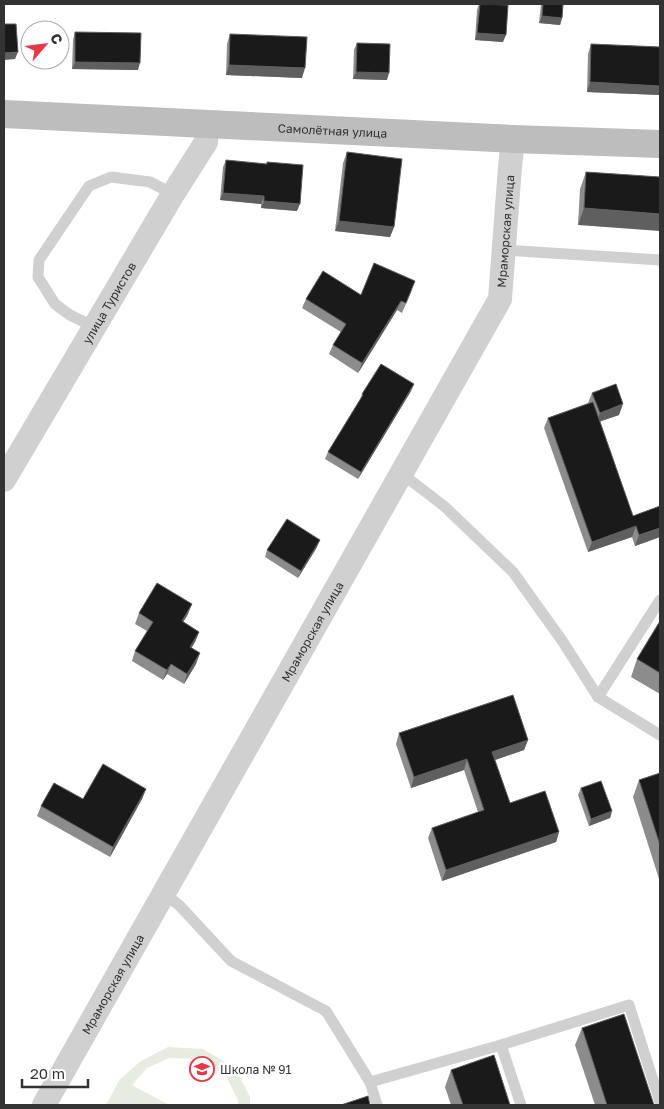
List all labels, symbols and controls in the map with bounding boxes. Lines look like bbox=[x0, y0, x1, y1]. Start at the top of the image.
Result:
north arrow bbox=[20, 20, 70, 70]
text: С bbox=[47, 30, 67, 47]
street label: Самолётная улица bbox=[277, 120, 388, 140]
street label: Мраморская улица bbox=[493, 174, 517, 288]
street label: улица Туристов bbox=[79, 259, 139, 346]
street label: Мраморская улица bbox=[278, 579, 346, 684]
street label: Мраморская улица bbox=[78, 931, 147, 1037]
scale bar bbox=[22, 1056, 89, 1088]
school or university icon: Школа № 91 bbox=[189, 1056, 215, 1082]
place label: Школа № 91 bbox=[220, 1062, 292, 1077]
text: 20 m bbox=[30, 1064, 65, 1082]

